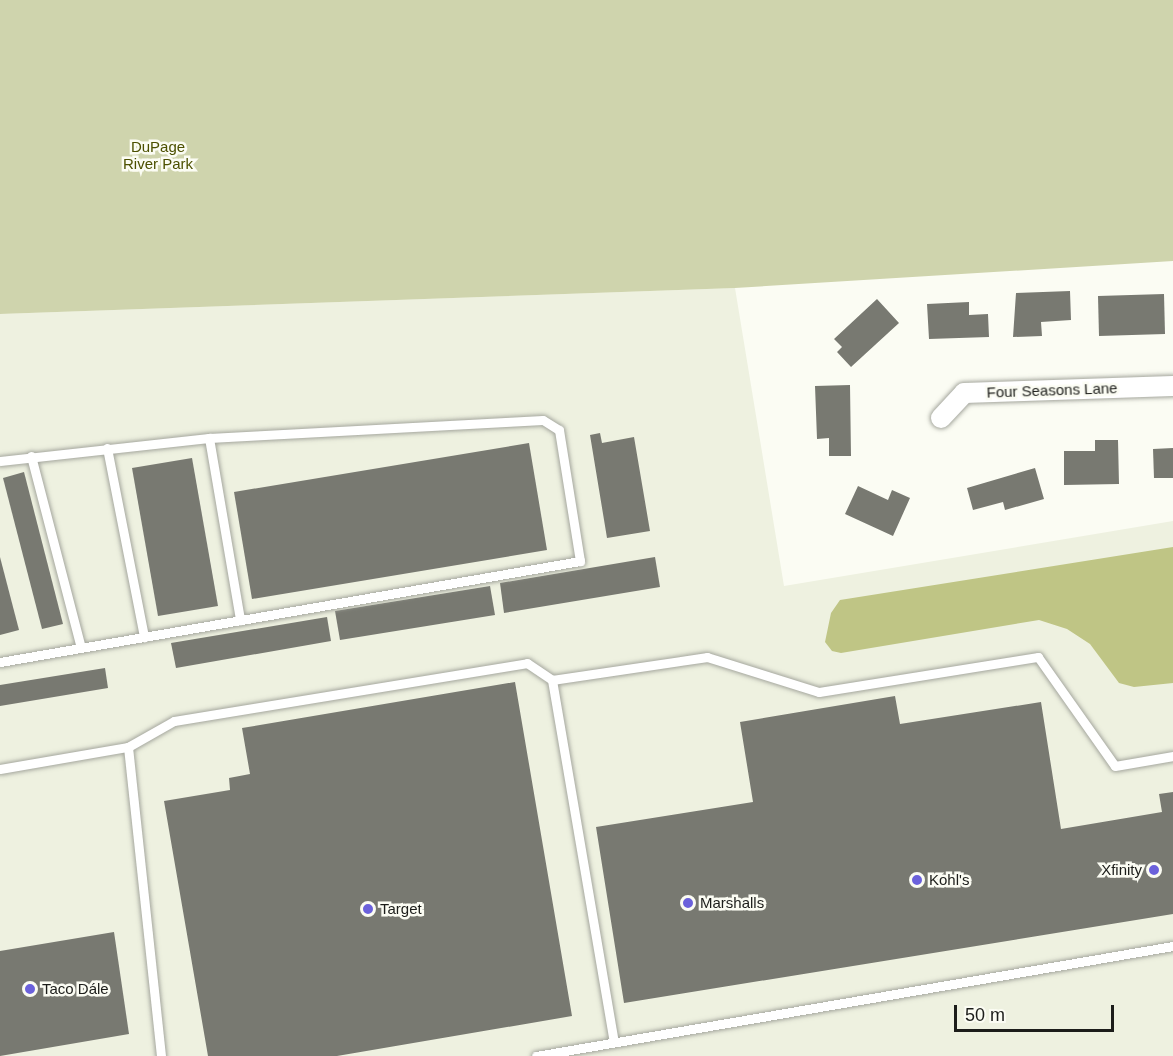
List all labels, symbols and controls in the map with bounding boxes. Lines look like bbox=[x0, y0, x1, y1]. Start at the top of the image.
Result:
park label: DuPage River Park bbox=[123, 137, 193, 172]
street label: Four Seasons Lane bbox=[986, 379, 1118, 401]
place label: Xfinity bbox=[1101, 861, 1142, 879]
marker: Xfinity bbox=[1147, 863, 1161, 877]
place label: Kohl's bbox=[929, 871, 969, 889]
marker: Kohl's bbox=[910, 873, 924, 887]
place label: Marshalls bbox=[700, 894, 764, 912]
marker: Marshalls bbox=[681, 896, 695, 910]
place label: Target bbox=[380, 900, 422, 918]
marker: Target bbox=[361, 902, 375, 916]
place label: Taco Dále bbox=[42, 980, 109, 998]
marker: Taco Dále bbox=[23, 982, 37, 996]
scale bar bbox=[957, 993, 1118, 1031]
text: 50 m bbox=[965, 1005, 1005, 1025]

